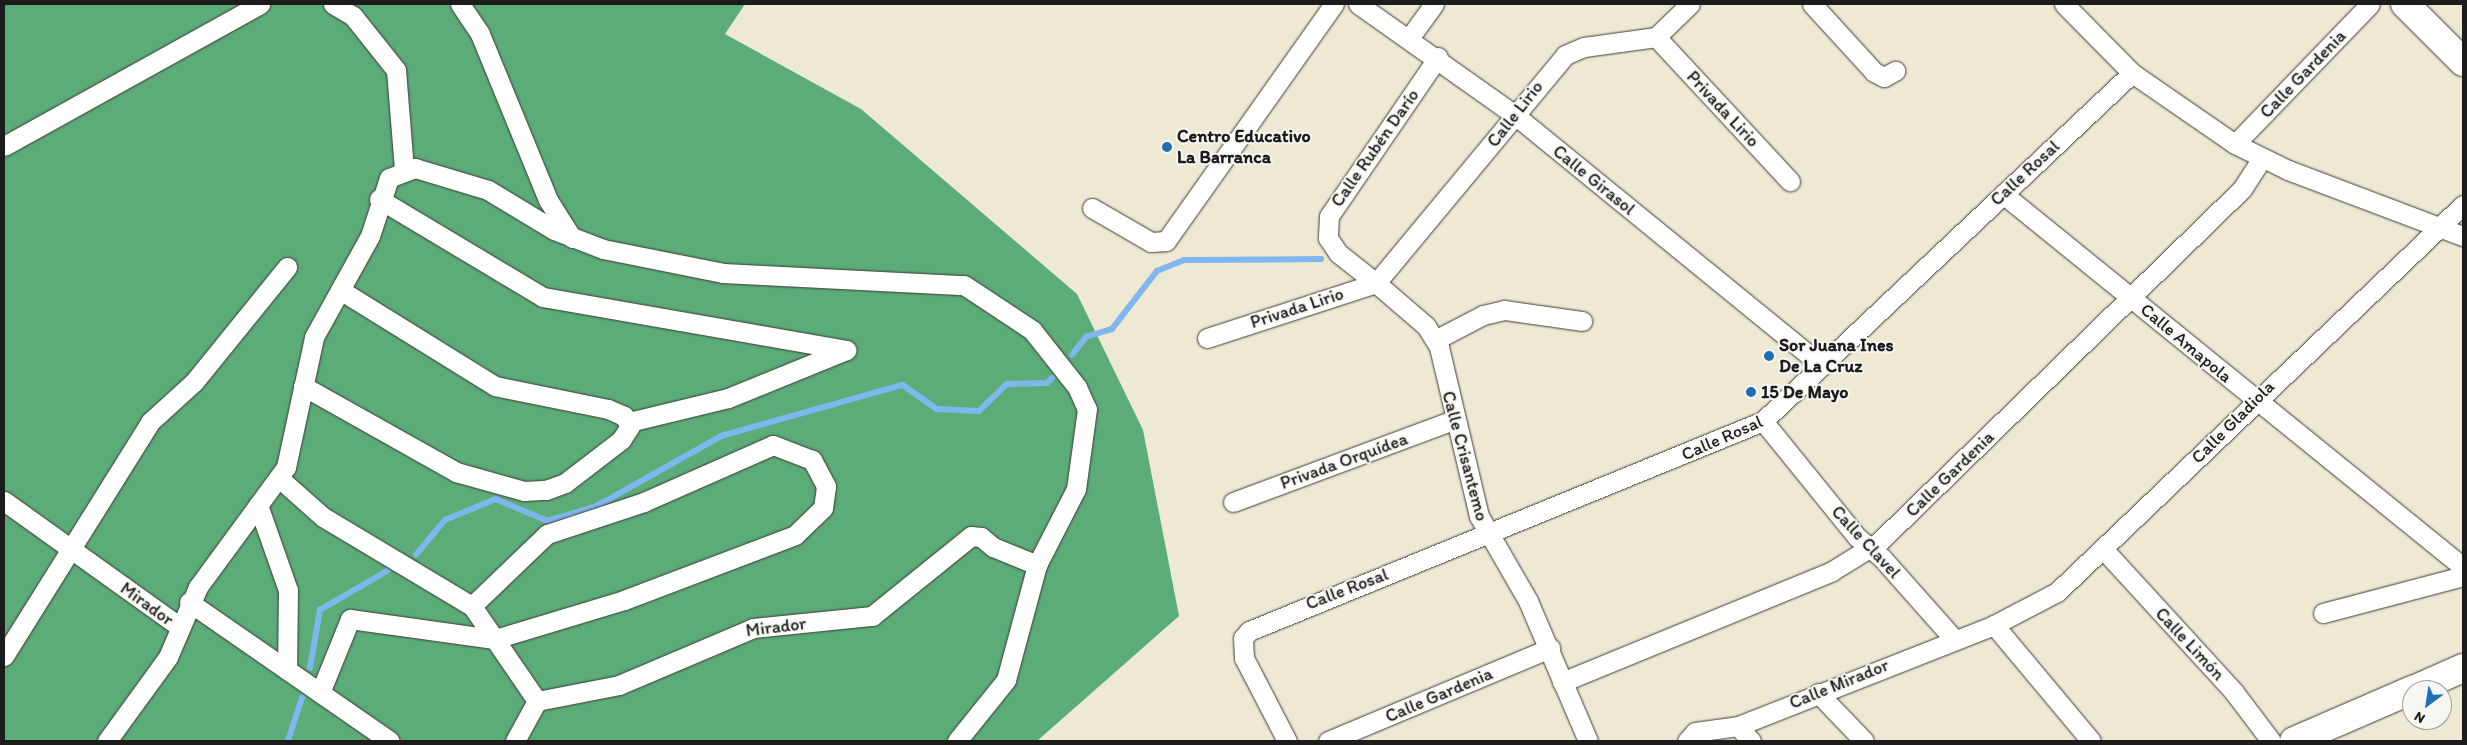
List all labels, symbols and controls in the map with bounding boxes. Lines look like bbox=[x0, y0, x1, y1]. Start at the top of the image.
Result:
street label: Calle Gardenia bbox=[2255, 25, 2351, 123]
street label: Privada Lirio bbox=[1682, 66, 1764, 152]
street label: Calle Lirio bbox=[1482, 76, 1548, 152]
street label: Calle Rubén Darío bbox=[1326, 85, 1424, 211]
place label: Centro Educativo La Barranca bbox=[1177, 126, 1310, 168]
street label: Calle Rosal bbox=[1986, 136, 2064, 210]
street label: Calle Girasol bbox=[1549, 140, 1639, 220]
marker: Centro Educativo La Barranca bbox=[1161, 141, 1173, 153]
street label: Privada Lirio bbox=[1248, 283, 1346, 333]
street label: Calle Amapola bbox=[2136, 299, 2236, 387]
place label: Sor Juana Ines De La Cruz bbox=[1779, 335, 1894, 378]
marker: Sor Juana Ines De La Cruz bbox=[1763, 350, 1775, 362]
street label: Calle Gladiola bbox=[2187, 376, 2279, 468]
place label: 15 De Mayo bbox=[1761, 381, 1848, 403]
marker: 15 De Mayo bbox=[1745, 386, 1757, 398]
street label: Calle Crisantemo bbox=[1437, 389, 1493, 523]
street label: Calle Rosal bbox=[1678, 411, 1766, 465]
street label: Calle Gardenia bbox=[1901, 426, 1999, 522]
street label: Privada Orquídea bbox=[1277, 428, 1411, 494]
street label: Calle Clavel bbox=[1827, 501, 1905, 583]
street label: Calle Rosal bbox=[1303, 564, 1391, 614]
street label: Mirador bbox=[116, 577, 178, 631]
street label: Calle Limón bbox=[2151, 603, 2229, 685]
street label: Mirador bbox=[745, 613, 807, 641]
street label: Calle Mirador bbox=[1787, 654, 1891, 714]
street label: Calle Gardenia bbox=[1382, 663, 1496, 727]
north arrow bbox=[2402, 680, 2452, 730]
text: N bbox=[2411, 708, 2428, 727]

